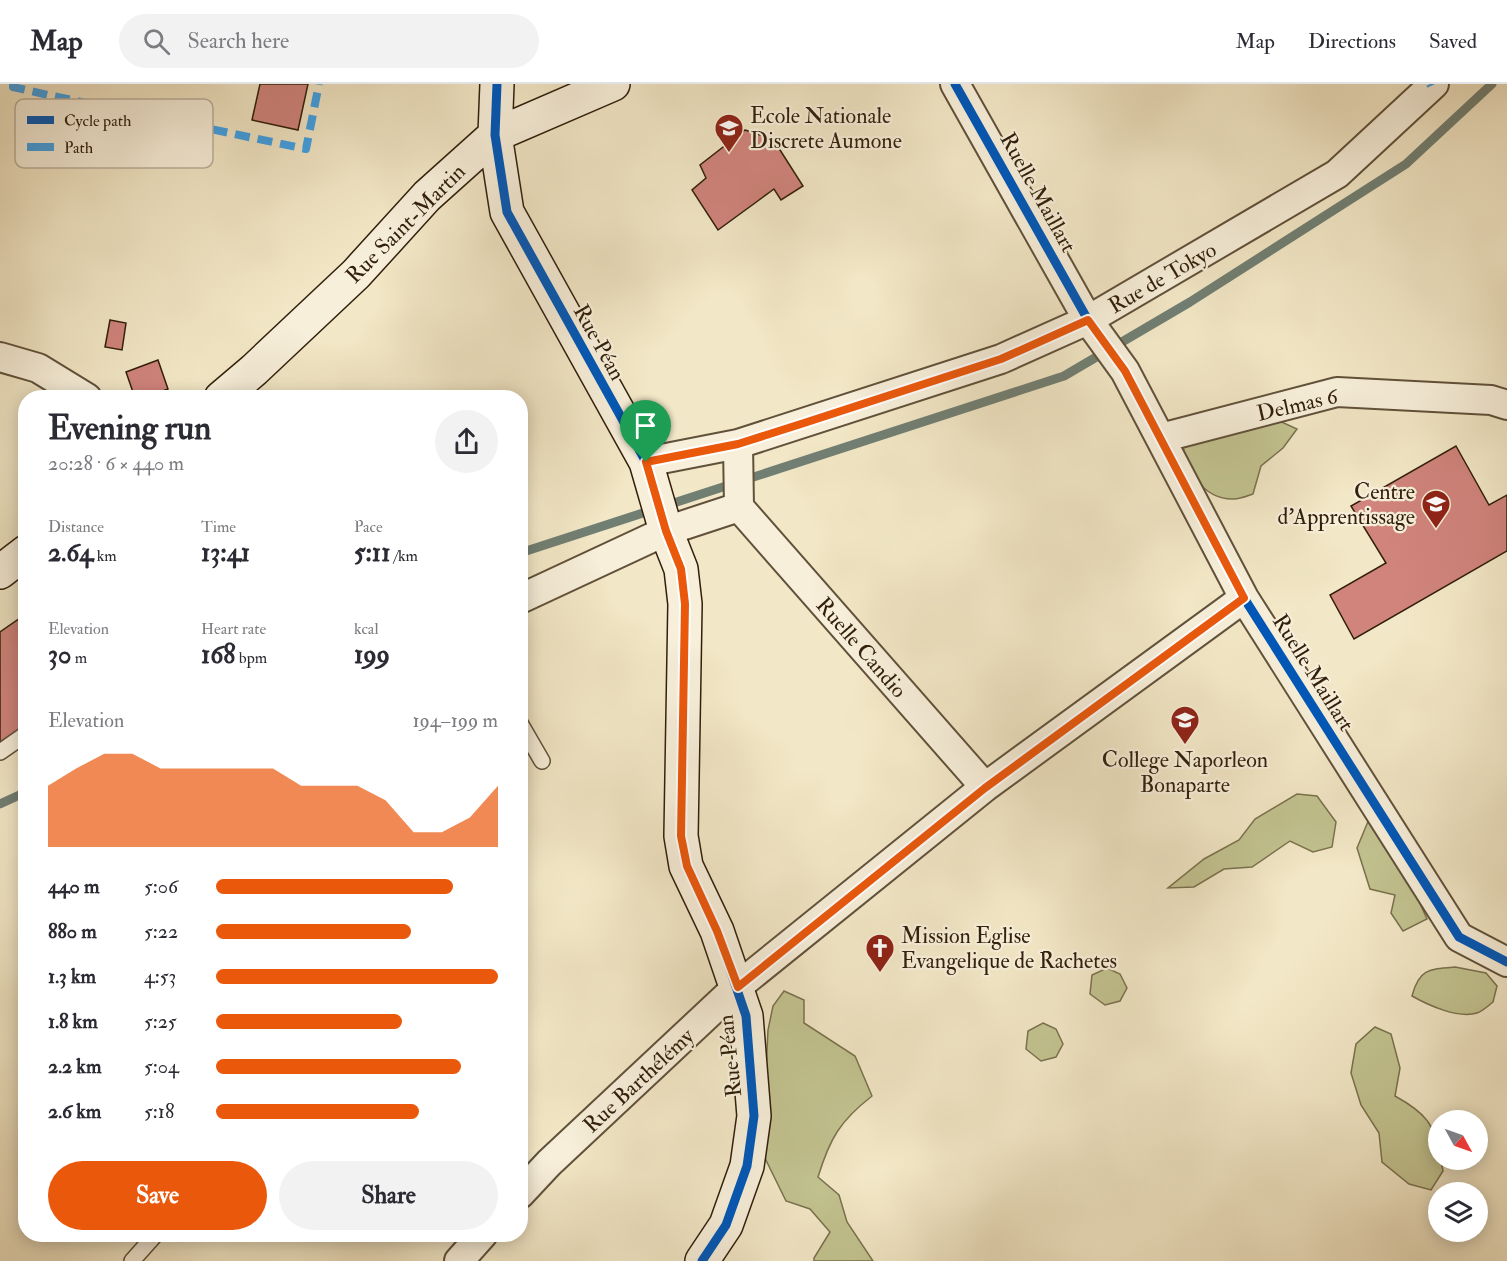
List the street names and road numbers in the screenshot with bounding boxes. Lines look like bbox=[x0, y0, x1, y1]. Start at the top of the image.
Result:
street label: Ruelle Maillart bbox=[994, 128, 1083, 257]
street label: Rue Saint-Martin bbox=[340, 158, 472, 290]
street label: Rue de Tokyo bbox=[1104, 236, 1221, 320]
street label: Rue Péan bbox=[567, 300, 631, 385]
street label: Delmas 6 bbox=[1254, 382, 1342, 428]
street label: Ruelle Candio bbox=[810, 591, 913, 704]
street label: Ruelle Maillart bbox=[1266, 609, 1360, 736]
street label: Rue Péan bbox=[712, 1013, 748, 1098]
street label: Rue Barthélémy bbox=[577, 1022, 700, 1139]

